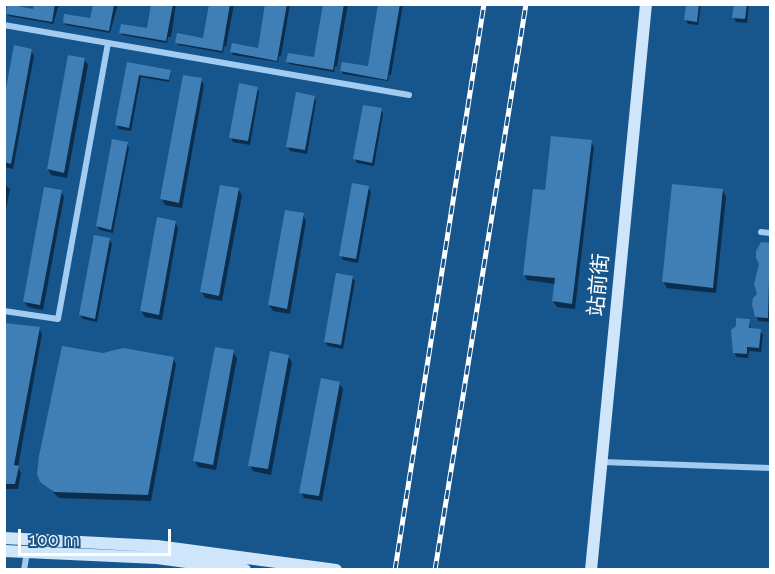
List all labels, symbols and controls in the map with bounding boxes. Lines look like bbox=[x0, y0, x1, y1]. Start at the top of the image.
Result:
street label: 站前街 bbox=[584, 253, 614, 317]
scale bar bbox=[21, 517, 174, 555]
text: 100 m bbox=[29, 529, 80, 550]

